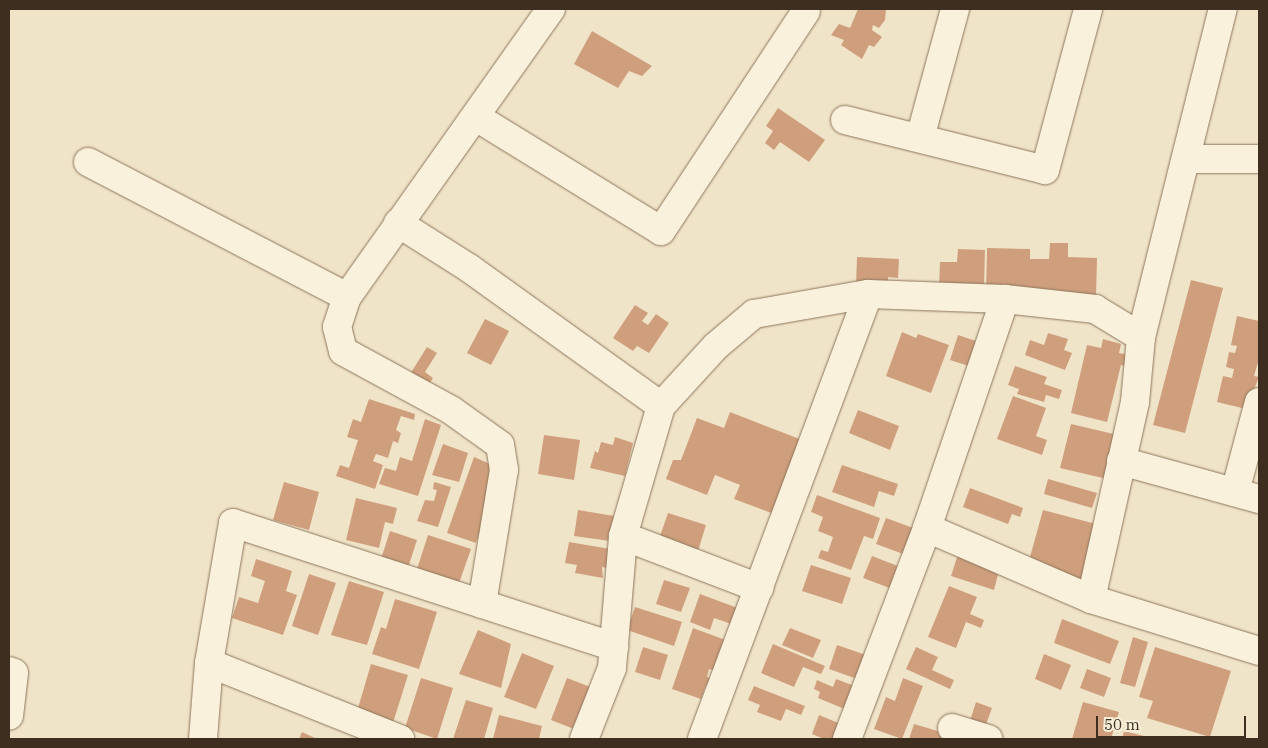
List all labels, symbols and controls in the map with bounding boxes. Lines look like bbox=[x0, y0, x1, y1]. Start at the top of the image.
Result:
scale bar bbox=[1098, 706, 1248, 738]
text: 50 m bbox=[1104, 715, 1140, 734]

